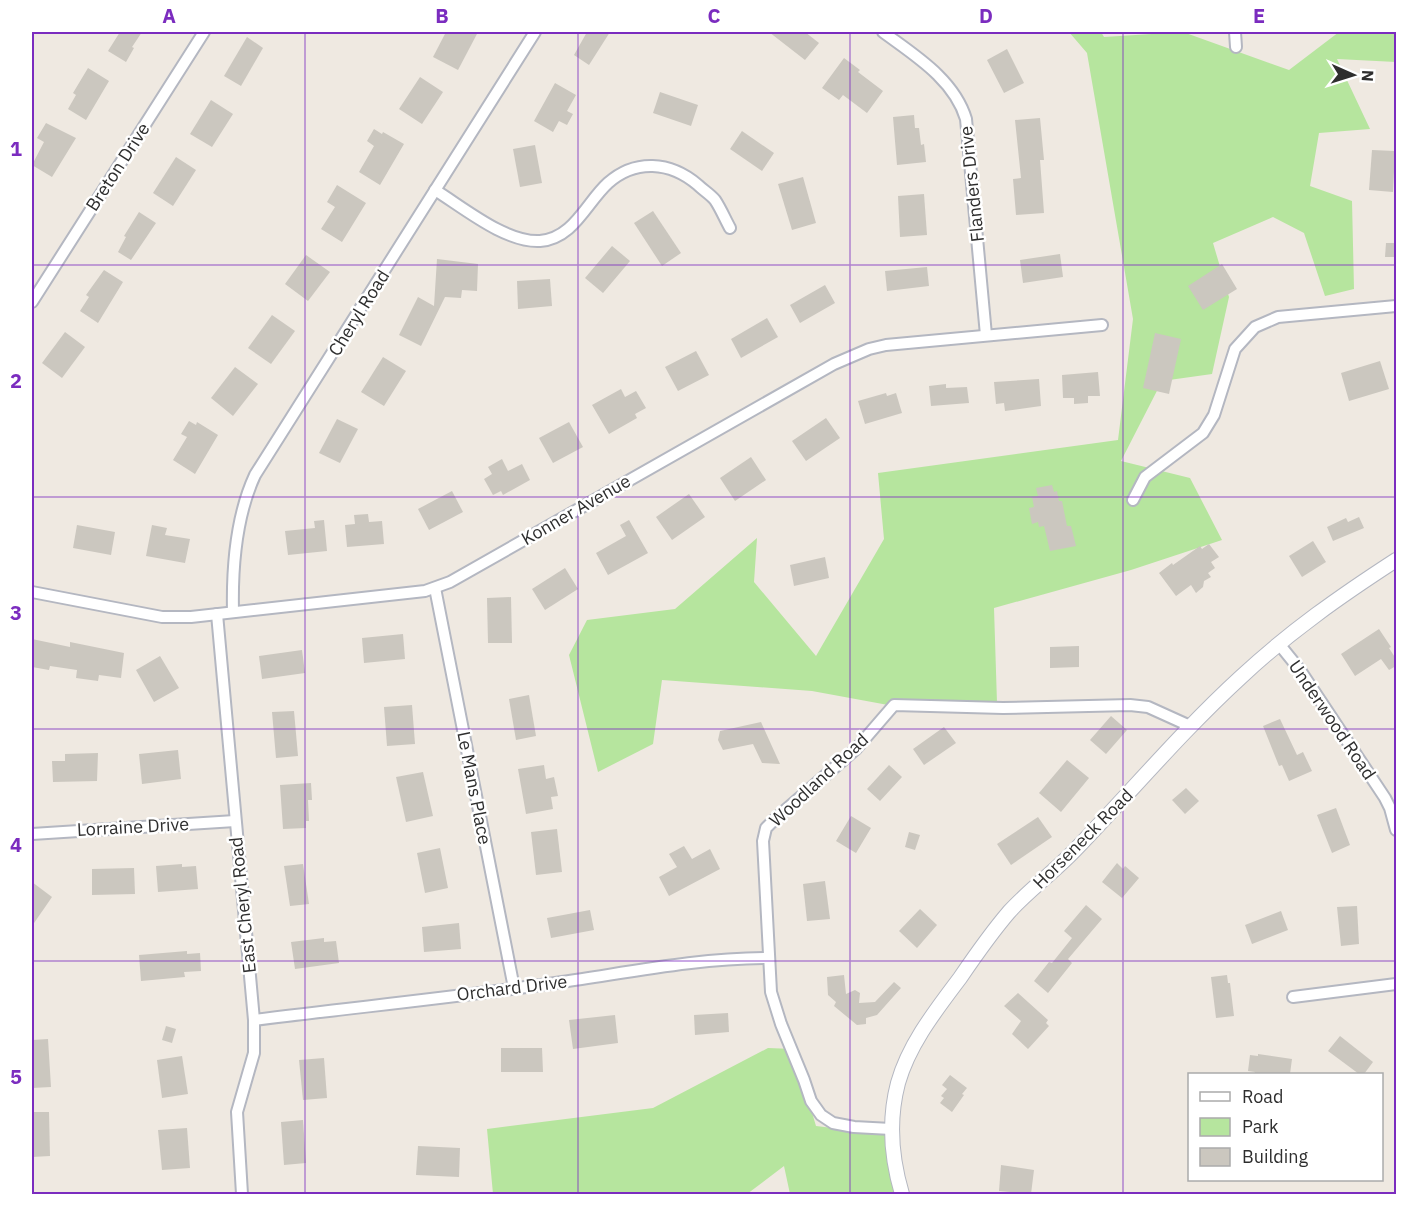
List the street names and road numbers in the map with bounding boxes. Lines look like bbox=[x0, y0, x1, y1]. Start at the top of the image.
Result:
street label: Breton Drive bbox=[81, 118, 155, 215]
street label: Flanders Drive bbox=[954, 125, 989, 243]
street label: Cheryl Road bbox=[323, 265, 394, 360]
street label: Konner Avenue bbox=[517, 469, 635, 550]
street label: Underwood Road bbox=[1284, 655, 1381, 784]
street label: Woodland Road bbox=[764, 728, 873, 831]
street label: Le Mans Place bbox=[452, 729, 497, 846]
street label: Horseneck Road bbox=[1028, 784, 1138, 894]
street label: Lorraine Drive bbox=[76, 812, 190, 841]
street label: East Cheryl Road bbox=[224, 836, 261, 974]
street label: Orchard Drive bbox=[455, 969, 569, 1006]

